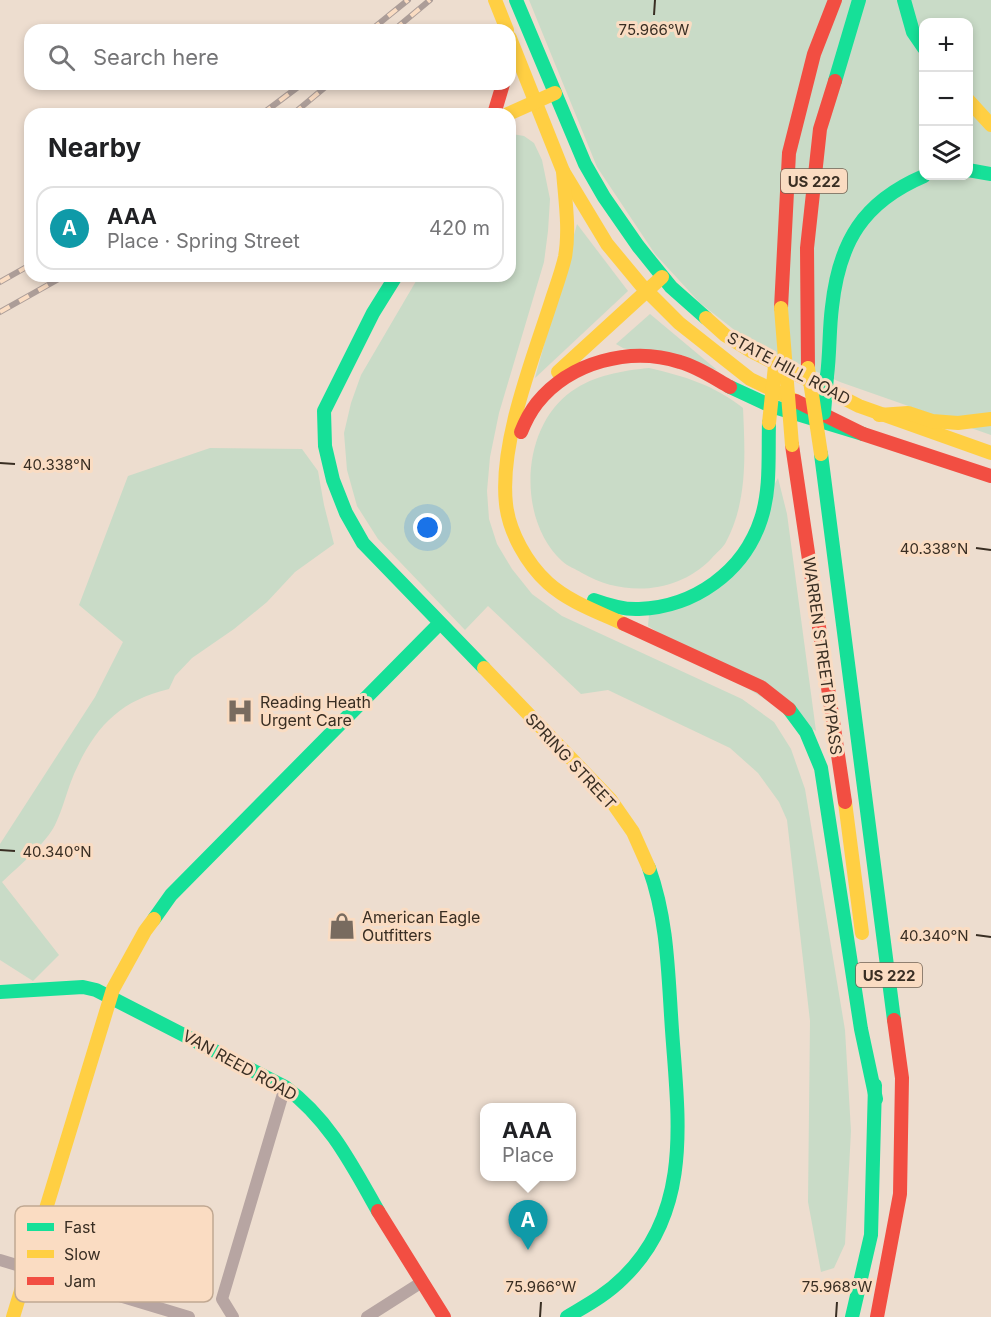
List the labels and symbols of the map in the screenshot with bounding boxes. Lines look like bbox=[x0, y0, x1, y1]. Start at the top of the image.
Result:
text: 75.966°W bbox=[619, 20, 690, 39]
road number: US 222 bbox=[781, 169, 847, 193]
street label: STATE HILL ROAD bbox=[724, 327, 854, 409]
text: 40.338°N bbox=[23, 455, 91, 474]
your location bbox=[413, 513, 442, 542]
text: 40.338°N bbox=[900, 539, 968, 558]
street label: WARREN STREET BYPASS bbox=[799, 556, 847, 756]
place label: Reading Heath Urgent Care bbox=[260, 692, 371, 730]
hospital icon: Reading Heath Urgent Care bbox=[225, 696, 255, 726]
street label: SPRING STREET bbox=[521, 709, 621, 813]
text: 40.340°N bbox=[22, 842, 92, 861]
place label: American Eagle Outfitters bbox=[362, 907, 480, 945]
shop icon: American Eagle Outfitters bbox=[327, 911, 357, 941]
text: 40.340°N bbox=[899, 926, 969, 945]
road number: US 222 bbox=[856, 963, 922, 987]
street label: VAN REED ROAD bbox=[179, 1025, 301, 1105]
pin: A bbox=[508, 1200, 548, 1250]
legend bbox=[15, 1206, 213, 1302]
text: Fast bbox=[64, 1217, 96, 1237]
text: Slow bbox=[64, 1244, 101, 1264]
text: Jam bbox=[64, 1271, 96, 1291]
text: 75.966°W bbox=[506, 1277, 577, 1296]
text: 75.968°W bbox=[802, 1277, 872, 1296]

